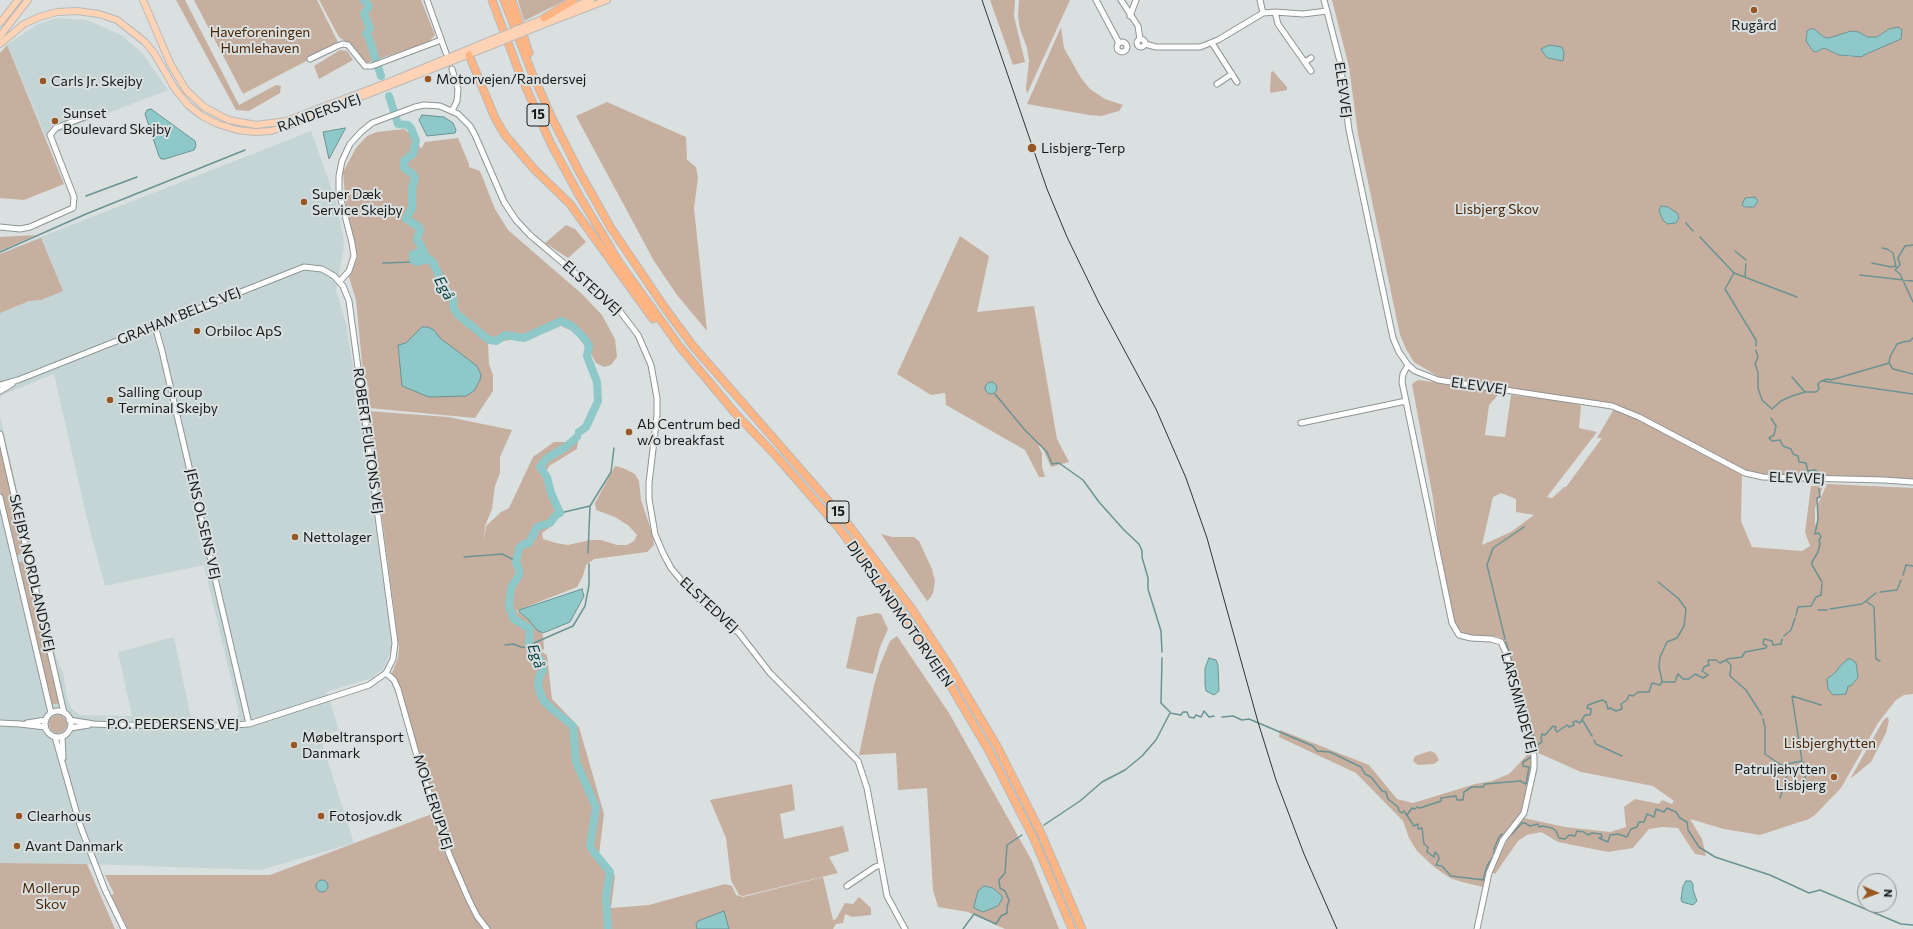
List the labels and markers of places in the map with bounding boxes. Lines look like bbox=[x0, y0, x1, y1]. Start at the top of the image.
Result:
marker: Rugård bbox=[1749, 5, 1759, 15]
place label: Rugård bbox=[1731, 17, 1777, 33]
place label: Motorvejen/Randersvej bbox=[436, 71, 586, 87]
place label: Carls Jr. Skejby bbox=[51, 73, 143, 89]
marker: Motorvejen/Randersvej bbox=[423, 74, 433, 84]
marker: Carls Jr. Skejby bbox=[38, 76, 48, 86]
place label: Sunset Boulevard Skejby bbox=[63, 105, 171, 138]
marker: Sunset Boulevard Skejby bbox=[50, 116, 60, 126]
place label: Lisbjerg-Terp bbox=[1041, 140, 1125, 156]
marker: Lisbjerg-Terp bbox=[1026, 142, 1038, 154]
place label: Super Dæk Service Skejby bbox=[312, 186, 403, 218]
marker: Super Dæk Service Skejby bbox=[299, 197, 309, 207]
place label: Orbiloc ApS bbox=[205, 323, 282, 339]
marker: Orbiloc ApS bbox=[192, 326, 202, 336]
place label: Salling Group Terminal Skejby bbox=[118, 384, 218, 416]
marker: Salling Group Terminal Skejby bbox=[105, 395, 115, 405]
place label: Ab Centrum bed w/o breakfast bbox=[637, 416, 740, 448]
marker: Ab Centrum bed w/o breakfast bbox=[624, 427, 634, 437]
place label: Nettolager bbox=[303, 529, 372, 545]
marker: Nettolager bbox=[290, 532, 300, 542]
place label: Møbeltransport Danmark bbox=[302, 729, 404, 762]
marker: Møbeltransport Danmark bbox=[289, 740, 299, 750]
place label: Patruljehytten Lisbjerg bbox=[1734, 761, 1826, 794]
marker: Patruljehytten Lisbjerg bbox=[1829, 772, 1839, 782]
place label: Clearhous bbox=[27, 808, 91, 824]
place label: Fotosjov.dk bbox=[329, 808, 402, 824]
marker: Clearhous bbox=[14, 811, 24, 821]
marker: Fotosjov.dk bbox=[316, 811, 326, 821]
place label: Avant Danmark bbox=[25, 838, 123, 854]
marker: Avant Danmark bbox=[12, 841, 22, 851]

